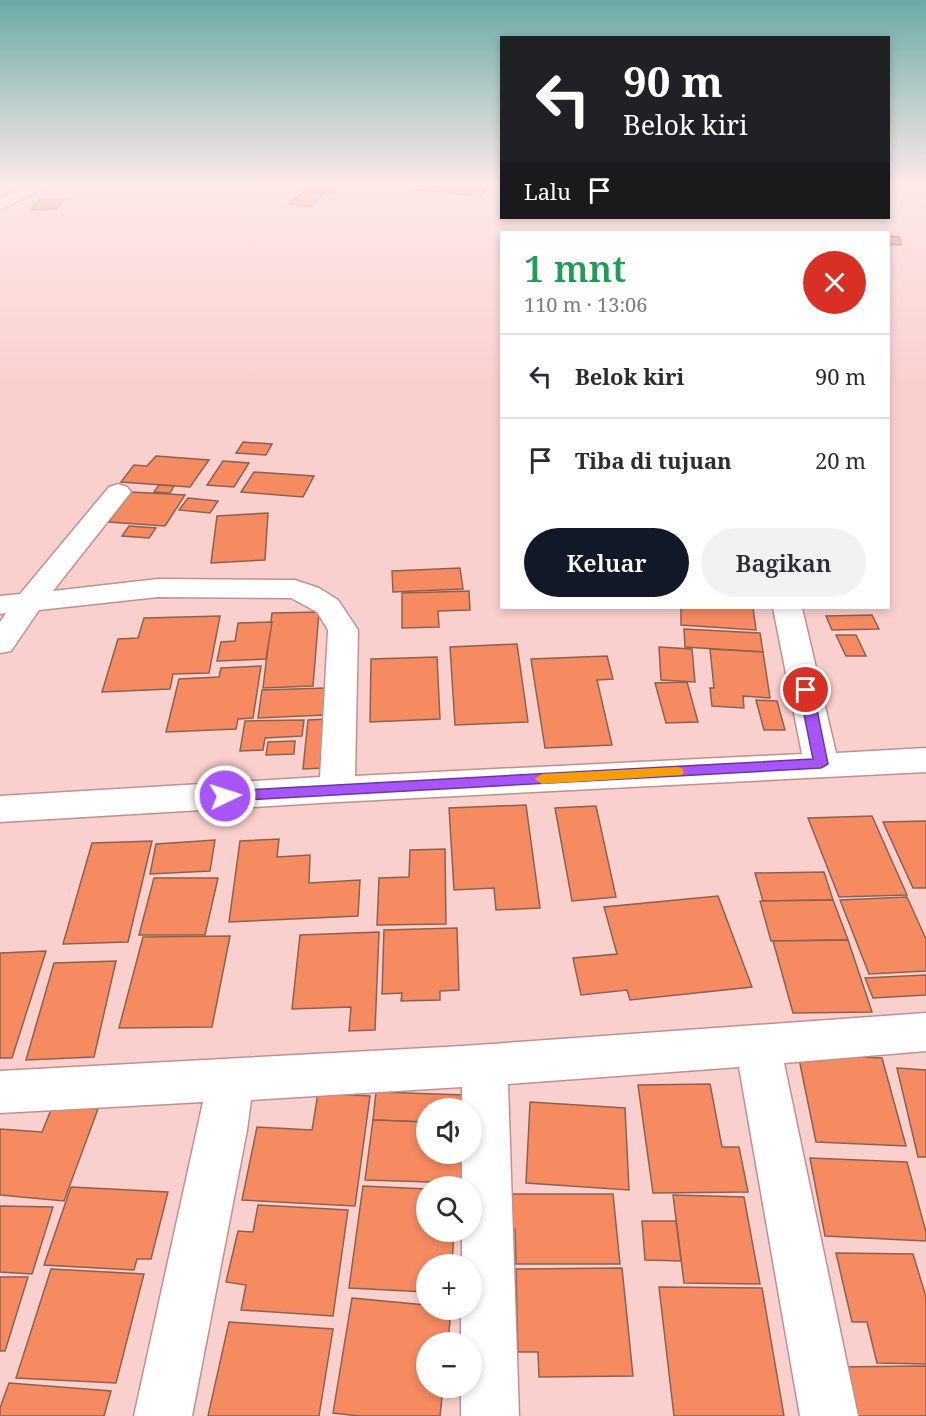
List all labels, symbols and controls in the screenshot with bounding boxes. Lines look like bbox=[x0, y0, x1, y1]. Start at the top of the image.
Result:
text: 90 m bbox=[623, 52, 723, 109]
icon: left bbox=[524, 60, 602, 138]
text: Belok kiri bbox=[623, 106, 748, 143]
icon: arrive bbox=[583, 174, 616, 207]
text: Lalu bbox=[524, 176, 571, 206]
text: 1 mnt bbox=[524, 244, 626, 293]
button: close bbox=[803, 251, 866, 314]
text: 110 m · 13:06 bbox=[524, 291, 647, 318]
icon: left bbox=[524, 360, 557, 393]
text: Belok kiri bbox=[575, 361, 684, 391]
text: 90 m bbox=[815, 361, 866, 391]
icon: arrive bbox=[524, 444, 557, 477]
text: Tiba di tujuan bbox=[575, 445, 732, 475]
text: 20 m bbox=[815, 445, 866, 475]
button: Keluar bbox=[524, 528, 689, 597]
button: Bagikan bbox=[701, 528, 866, 597]
pin bbox=[780, 664, 831, 715]
icon: arrive bbox=[789, 673, 822, 706]
position arrow bbox=[193, 764, 257, 828]
map controls bbox=[416, 1098, 482, 1398]
button: sound bbox=[416, 1098, 482, 1164]
button: search bbox=[416, 1176, 482, 1242]
button: + bbox=[416, 1254, 482, 1320]
button: − bbox=[416, 1332, 482, 1398]

